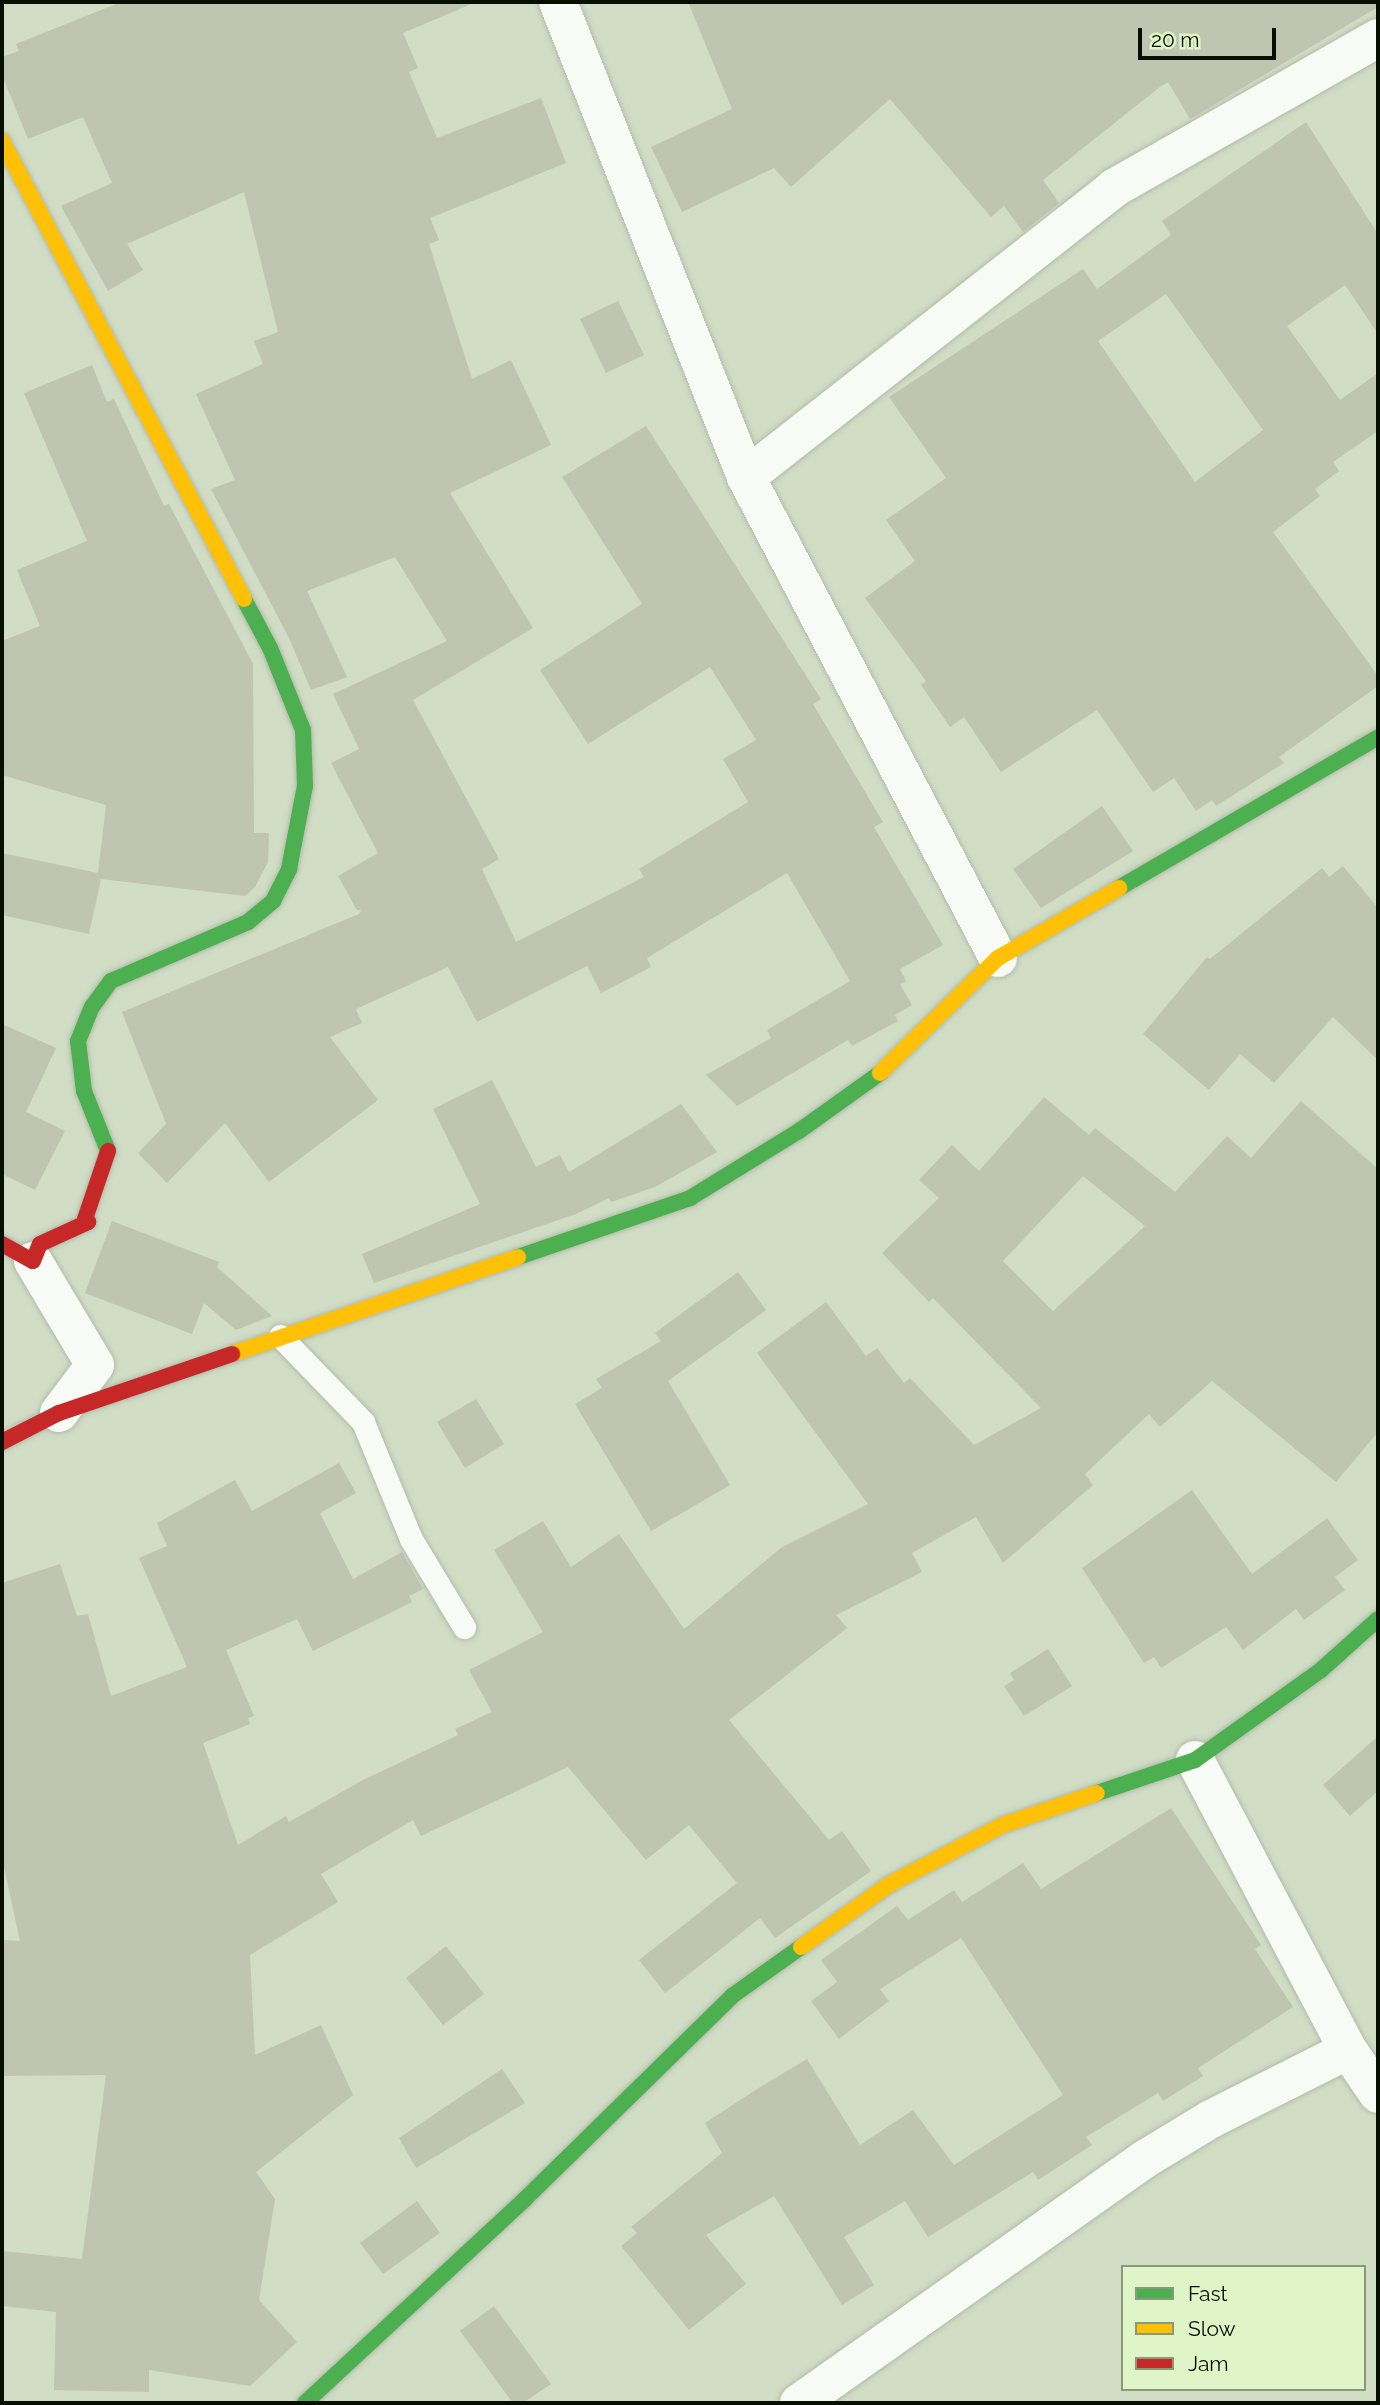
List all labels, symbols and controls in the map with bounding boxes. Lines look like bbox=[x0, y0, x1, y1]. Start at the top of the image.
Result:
scale bar bbox=[1142, 14, 1280, 58]
text: 20 m bbox=[1151, 27, 1199, 52]
legend bbox=[1121, 2265, 1366, 2391]
text: Fast bbox=[1188, 2281, 1228, 2306]
text: Slow bbox=[1188, 2316, 1236, 2341]
text: Jam bbox=[1188, 2351, 1229, 2376]

